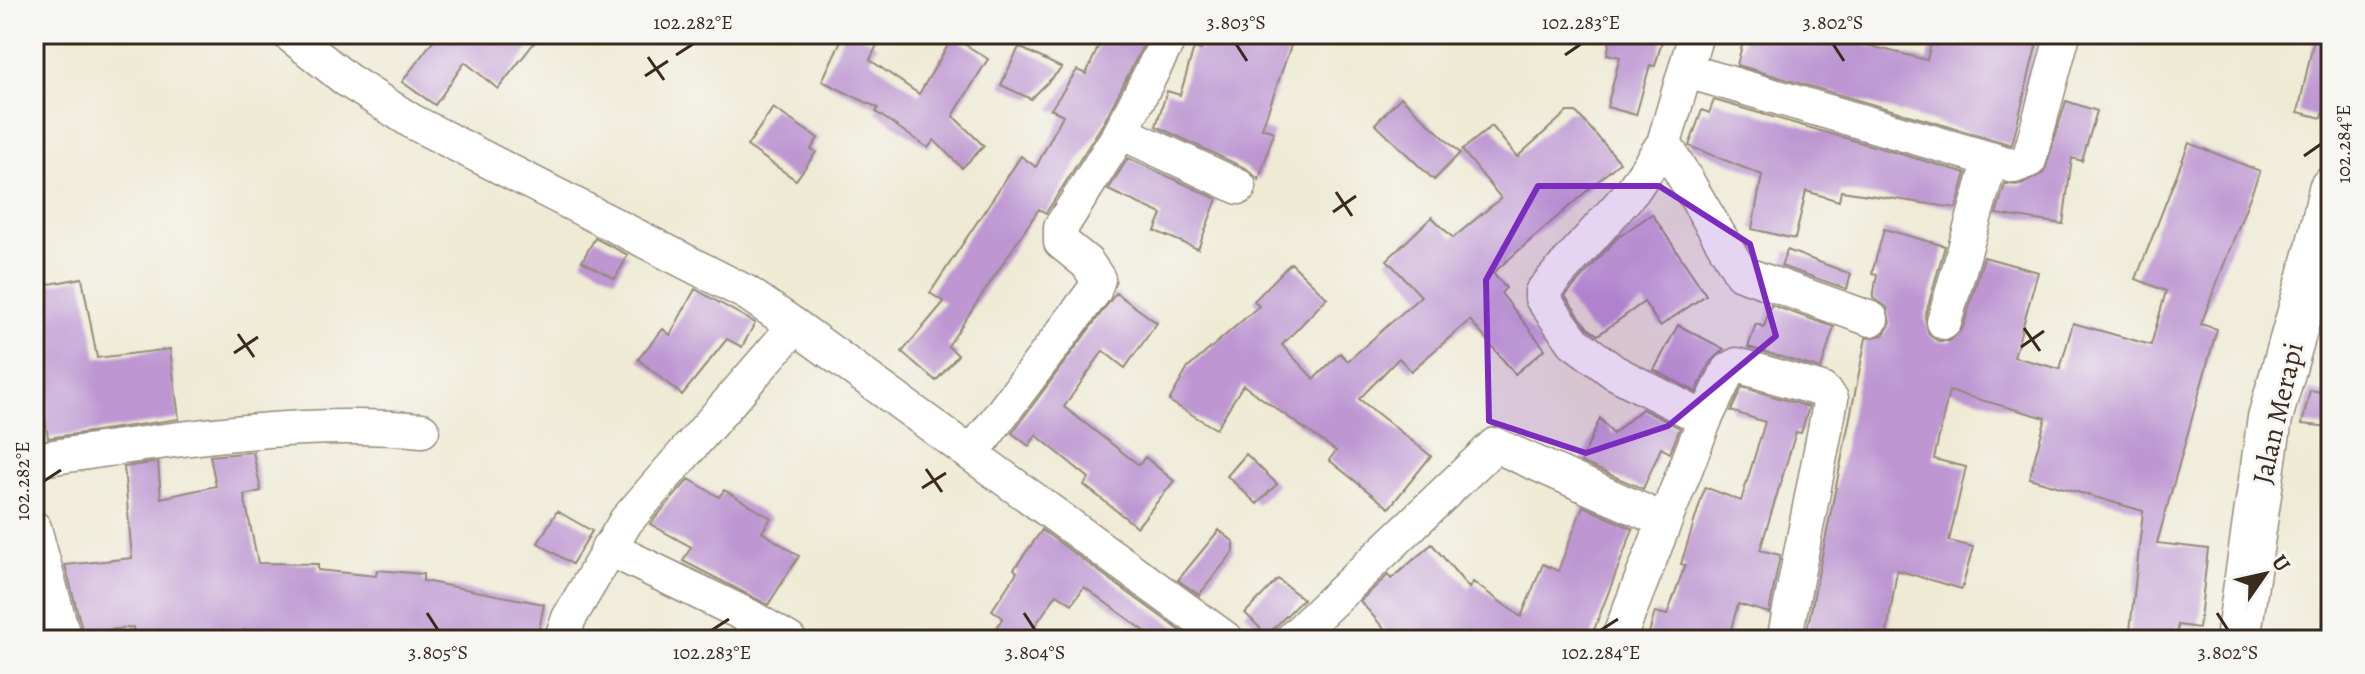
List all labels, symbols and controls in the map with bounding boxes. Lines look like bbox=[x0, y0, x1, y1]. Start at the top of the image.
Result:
text: 102.282°E bbox=[653, 9, 733, 36]
text: 3.803°S bbox=[1206, 9, 1266, 36]
text: 102.283°E bbox=[1542, 9, 1620, 36]
text: 3.802°S bbox=[1803, 9, 1863, 36]
text: 102.284°E bbox=[2330, 104, 2357, 184]
street label: Jalan Merapi bbox=[2243, 339, 2313, 488]
text: 102.282°E bbox=[9, 441, 36, 521]
north arrow bbox=[2225, 534, 2305, 614]
text: U bbox=[2264, 549, 2298, 578]
text: 3.805°S bbox=[408, 639, 468, 666]
text: 102.283°E bbox=[673, 639, 751, 666]
text: 3.804°S bbox=[1005, 639, 1065, 666]
text: 102.284°E bbox=[1561, 639, 1641, 666]
text: 3.802°S bbox=[2198, 639, 2258, 666]

